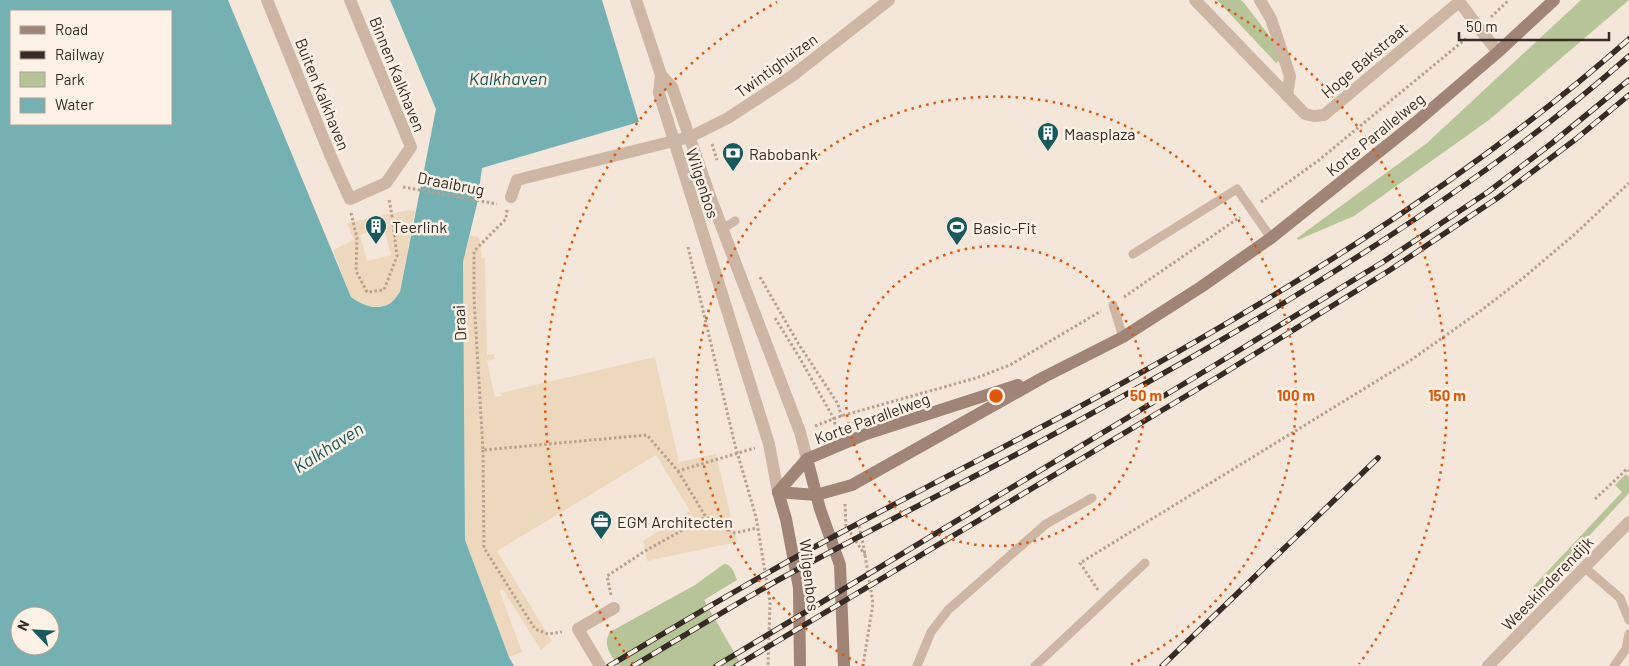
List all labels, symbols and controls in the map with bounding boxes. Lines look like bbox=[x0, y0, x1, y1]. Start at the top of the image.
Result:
legend bbox=[10, 10, 172, 125]
scale bar bbox=[1459, 10, 1609, 42]
street label: Binnen Kalkhaven bbox=[366, 14, 430, 134]
text: 50 m bbox=[1466, 17, 1498, 35]
street label: Hoge Bakstraat bbox=[1317, 18, 1411, 102]
text: Road bbox=[55, 20, 88, 38]
street label: Twintighuizen bbox=[731, 29, 821, 101]
street label: Buiten Kalkhaven bbox=[292, 35, 354, 153]
text: Railway bbox=[55, 45, 104, 63]
water label: Kalkhaven bbox=[469, 67, 547, 89]
text: Park bbox=[55, 70, 85, 88]
street label: Korte Parallelweg bbox=[1322, 89, 1428, 179]
text: Water bbox=[55, 95, 94, 113]
building icon: Maasplaza bbox=[1036, 121, 1060, 152]
place label: Maasplaza bbox=[1064, 124, 1135, 143]
bank icon: Rabobank bbox=[721, 141, 745, 172]
place label: Rabobank bbox=[749, 144, 818, 163]
street label: Wilgenbos bbox=[683, 146, 723, 220]
street label: Draaibrug bbox=[416, 167, 486, 199]
building icon: Teerlink bbox=[364, 214, 388, 245]
sports icon: Basic-Fit bbox=[945, 215, 969, 246]
place label: Teerlink bbox=[392, 217, 447, 236]
place label: Basic-Fit bbox=[973, 218, 1036, 237]
street label: Draai bbox=[449, 304, 469, 342]
text: 50 m bbox=[1130, 386, 1162, 404]
text: 100 m bbox=[1277, 386, 1315, 404]
text: 150 m bbox=[1428, 386, 1466, 404]
centre of rings bbox=[987, 387, 1005, 405]
street label: Korte Parallelweg bbox=[812, 388, 932, 448]
water label: Kalkhaven bbox=[289, 417, 367, 477]
office icon: EGM Architecten bbox=[589, 509, 613, 540]
place label: EGM Architecten bbox=[617, 512, 733, 531]
street label: Weeskinderendijk bbox=[1497, 532, 1597, 634]
street label: Wilgenbos bbox=[796, 538, 824, 612]
north arrow bbox=[10, 606, 60, 656]
text: N bbox=[13, 617, 32, 633]

